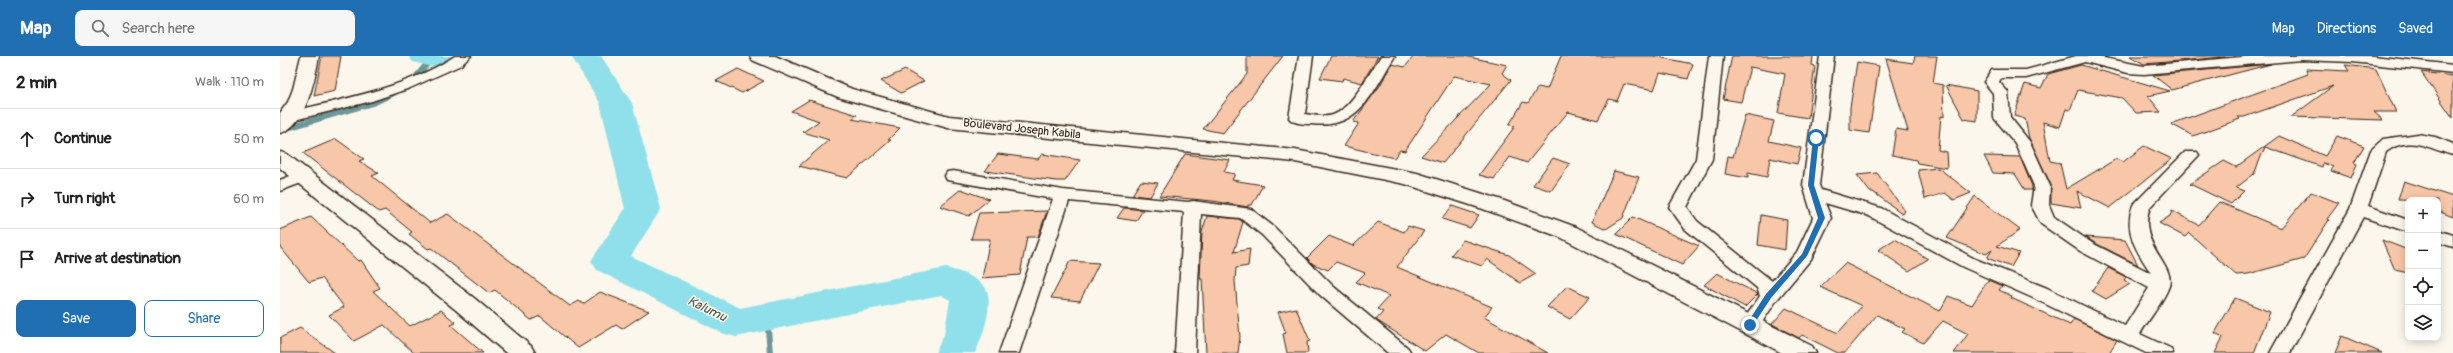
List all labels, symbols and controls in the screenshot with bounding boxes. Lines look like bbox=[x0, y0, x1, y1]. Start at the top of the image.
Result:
search box bbox=[75, 10, 355, 46]
text: Map bbox=[20, 16, 51, 40]
icon: search bbox=[89, 17, 111, 39]
text: Search here bbox=[121, 19, 195, 38]
text: Map bbox=[2272, 20, 2295, 37]
text: Directions bbox=[2317, 20, 2376, 37]
text: Saved bbox=[2398, 20, 2433, 37]
text: 2 min bbox=[16, 72, 57, 93]
text: Walk · 110 m bbox=[195, 74, 264, 90]
street label: Boulevard Joseph Kabila bbox=[962, 115, 1082, 143]
icon: ahead bbox=[16, 128, 38, 150]
text: Continue bbox=[54, 129, 112, 148]
route start bbox=[1807, 129, 1825, 147]
text: 50 m bbox=[234, 131, 264, 147]
icon: right bbox=[16, 188, 38, 210]
text: Turn right bbox=[54, 189, 115, 208]
text: 60 m bbox=[233, 191, 264, 207]
map controls bbox=[2405, 197, 2441, 341]
button: + bbox=[2405, 197, 2441, 233]
button: − bbox=[2405, 233, 2441, 269]
icon: arrive bbox=[16, 248, 38, 270]
text: Arrive at destination bbox=[54, 249, 181, 268]
button: locate bbox=[2405, 269, 2441, 305]
water label: Kalumu bbox=[685, 293, 730, 326]
button: Save bbox=[16, 300, 136, 337]
button: Share bbox=[144, 300, 264, 337]
button: layers bbox=[2405, 305, 2441, 341]
route end bbox=[1741, 316, 1759, 334]

